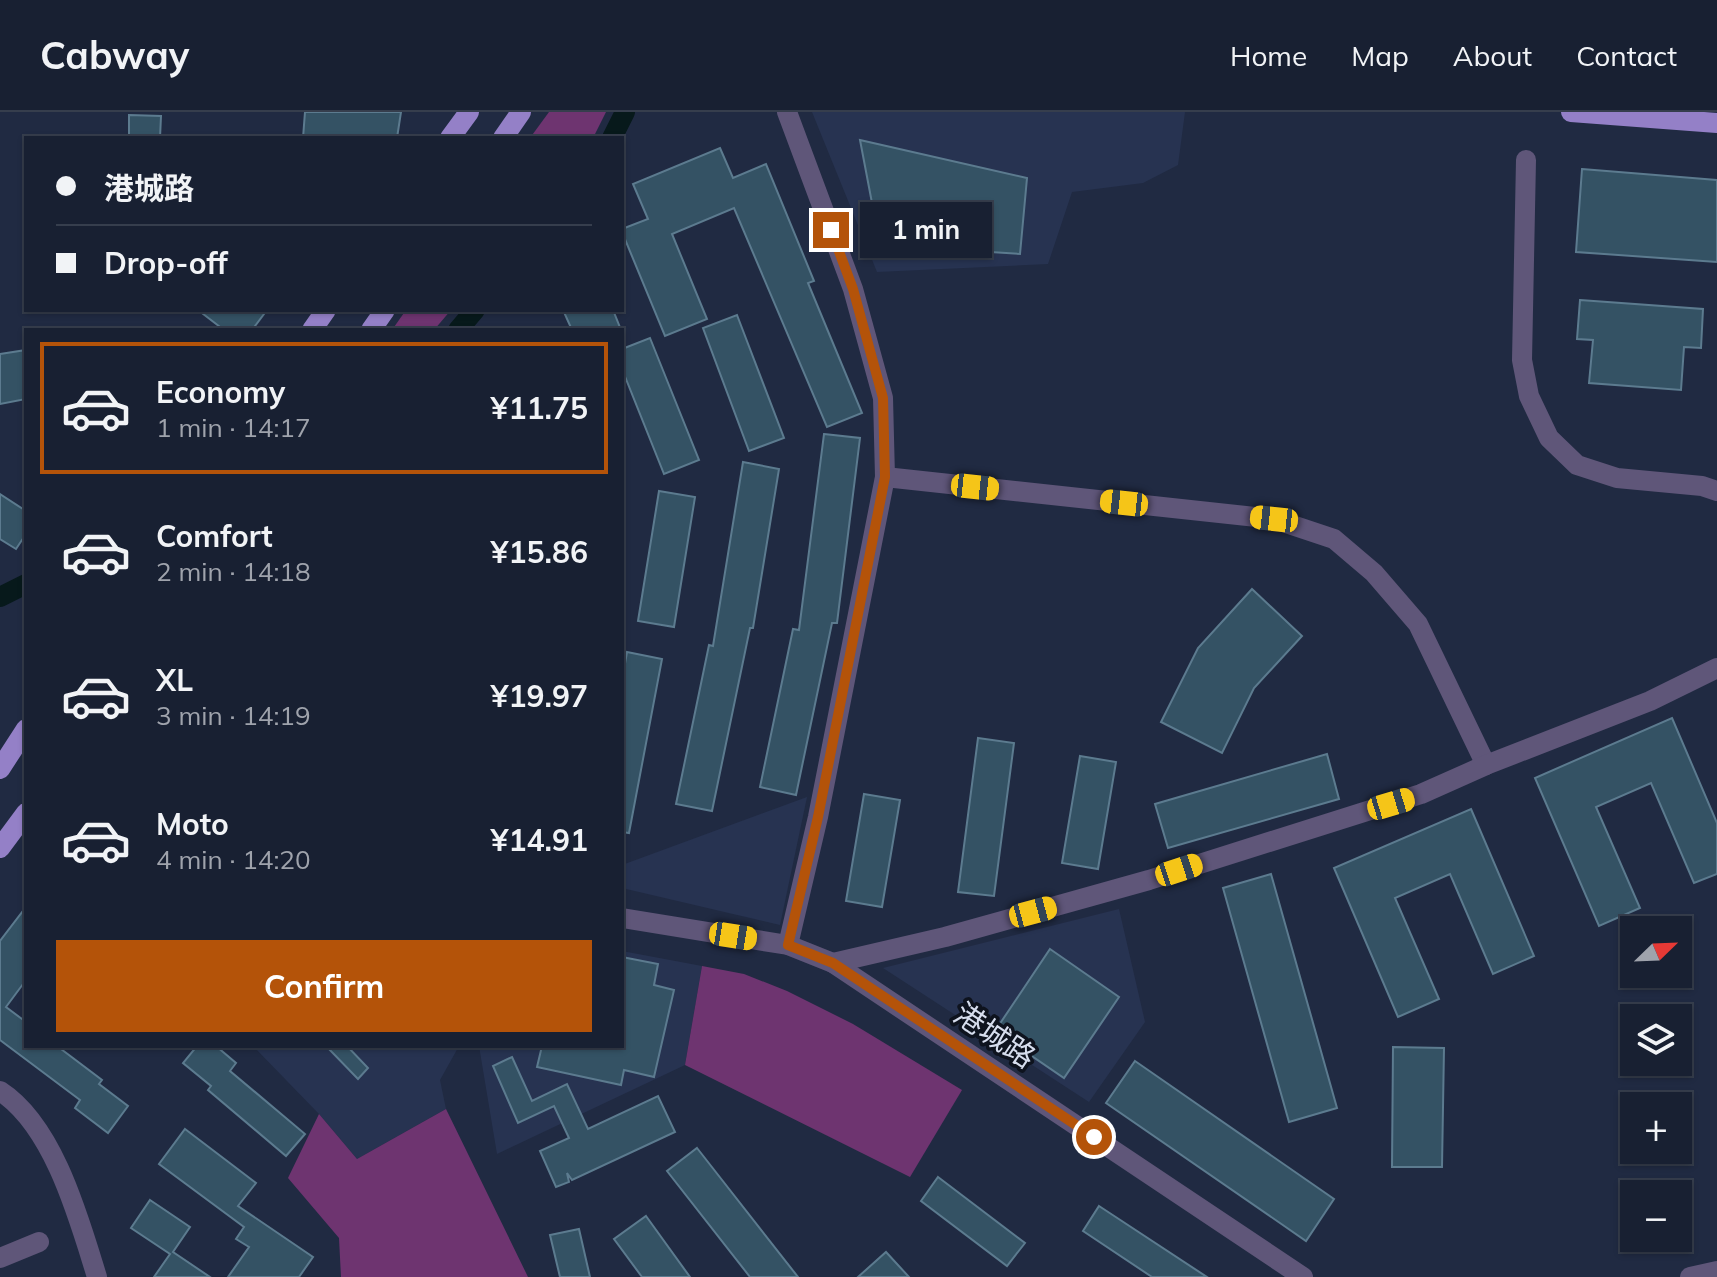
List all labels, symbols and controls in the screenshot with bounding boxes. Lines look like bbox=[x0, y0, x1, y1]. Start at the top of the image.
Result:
text: Cabway bbox=[40, 31, 189, 79]
text: Home bbox=[1230, 38, 1307, 73]
text: Map bbox=[1351, 38, 1409, 73]
text: About bbox=[1453, 38, 1532, 73]
text: Contact bbox=[1576, 38, 1677, 73]
text: 港城路 bbox=[104, 169, 194, 207]
callout: 1 min bbox=[859, 202, 991, 258]
route end bbox=[813, 212, 849, 248]
text: 1 min bbox=[892, 213, 960, 246]
text: Drop-off bbox=[104, 244, 228, 282]
icon: car bbox=[60, 372, 132, 444]
text: Economy bbox=[156, 373, 285, 411]
text: ¥11.75 bbox=[491, 389, 588, 427]
text: 1 min · 14:17 bbox=[156, 411, 311, 444]
car bbox=[950, 473, 1000, 501]
car bbox=[1099, 489, 1149, 517]
car bbox=[1249, 505, 1299, 533]
icon: car bbox=[60, 516, 132, 588]
text: Comfort bbox=[156, 517, 273, 555]
text: ¥15.86 bbox=[491, 533, 588, 571]
text: 2 min · 14:18 bbox=[156, 555, 311, 588]
icon: car bbox=[60, 660, 132, 732]
text: XL bbox=[156, 661, 193, 699]
text: ¥19.97 bbox=[491, 677, 588, 715]
text: 3 min · 14:19 bbox=[156, 699, 311, 732]
car bbox=[1365, 786, 1417, 822]
icon: car bbox=[60, 804, 132, 876]
text: Moto bbox=[156, 805, 229, 843]
text: ¥14.91 bbox=[491, 821, 588, 859]
text: 4 min · 14:20 bbox=[156, 843, 311, 876]
car bbox=[1152, 851, 1206, 889]
car bbox=[1007, 894, 1059, 930]
north arrow bbox=[1620, 916, 1692, 988]
map controls bbox=[1620, 916, 1692, 1252]
car bbox=[707, 920, 759, 952]
button: Confirm bbox=[56, 940, 592, 1032]
street label: 港城路 bbox=[947, 994, 1043, 1076]
button: layers bbox=[1620, 1004, 1692, 1076]
button: + bbox=[1620, 1092, 1692, 1164]
route start bbox=[1076, 1119, 1112, 1155]
button: − bbox=[1620, 1180, 1692, 1252]

